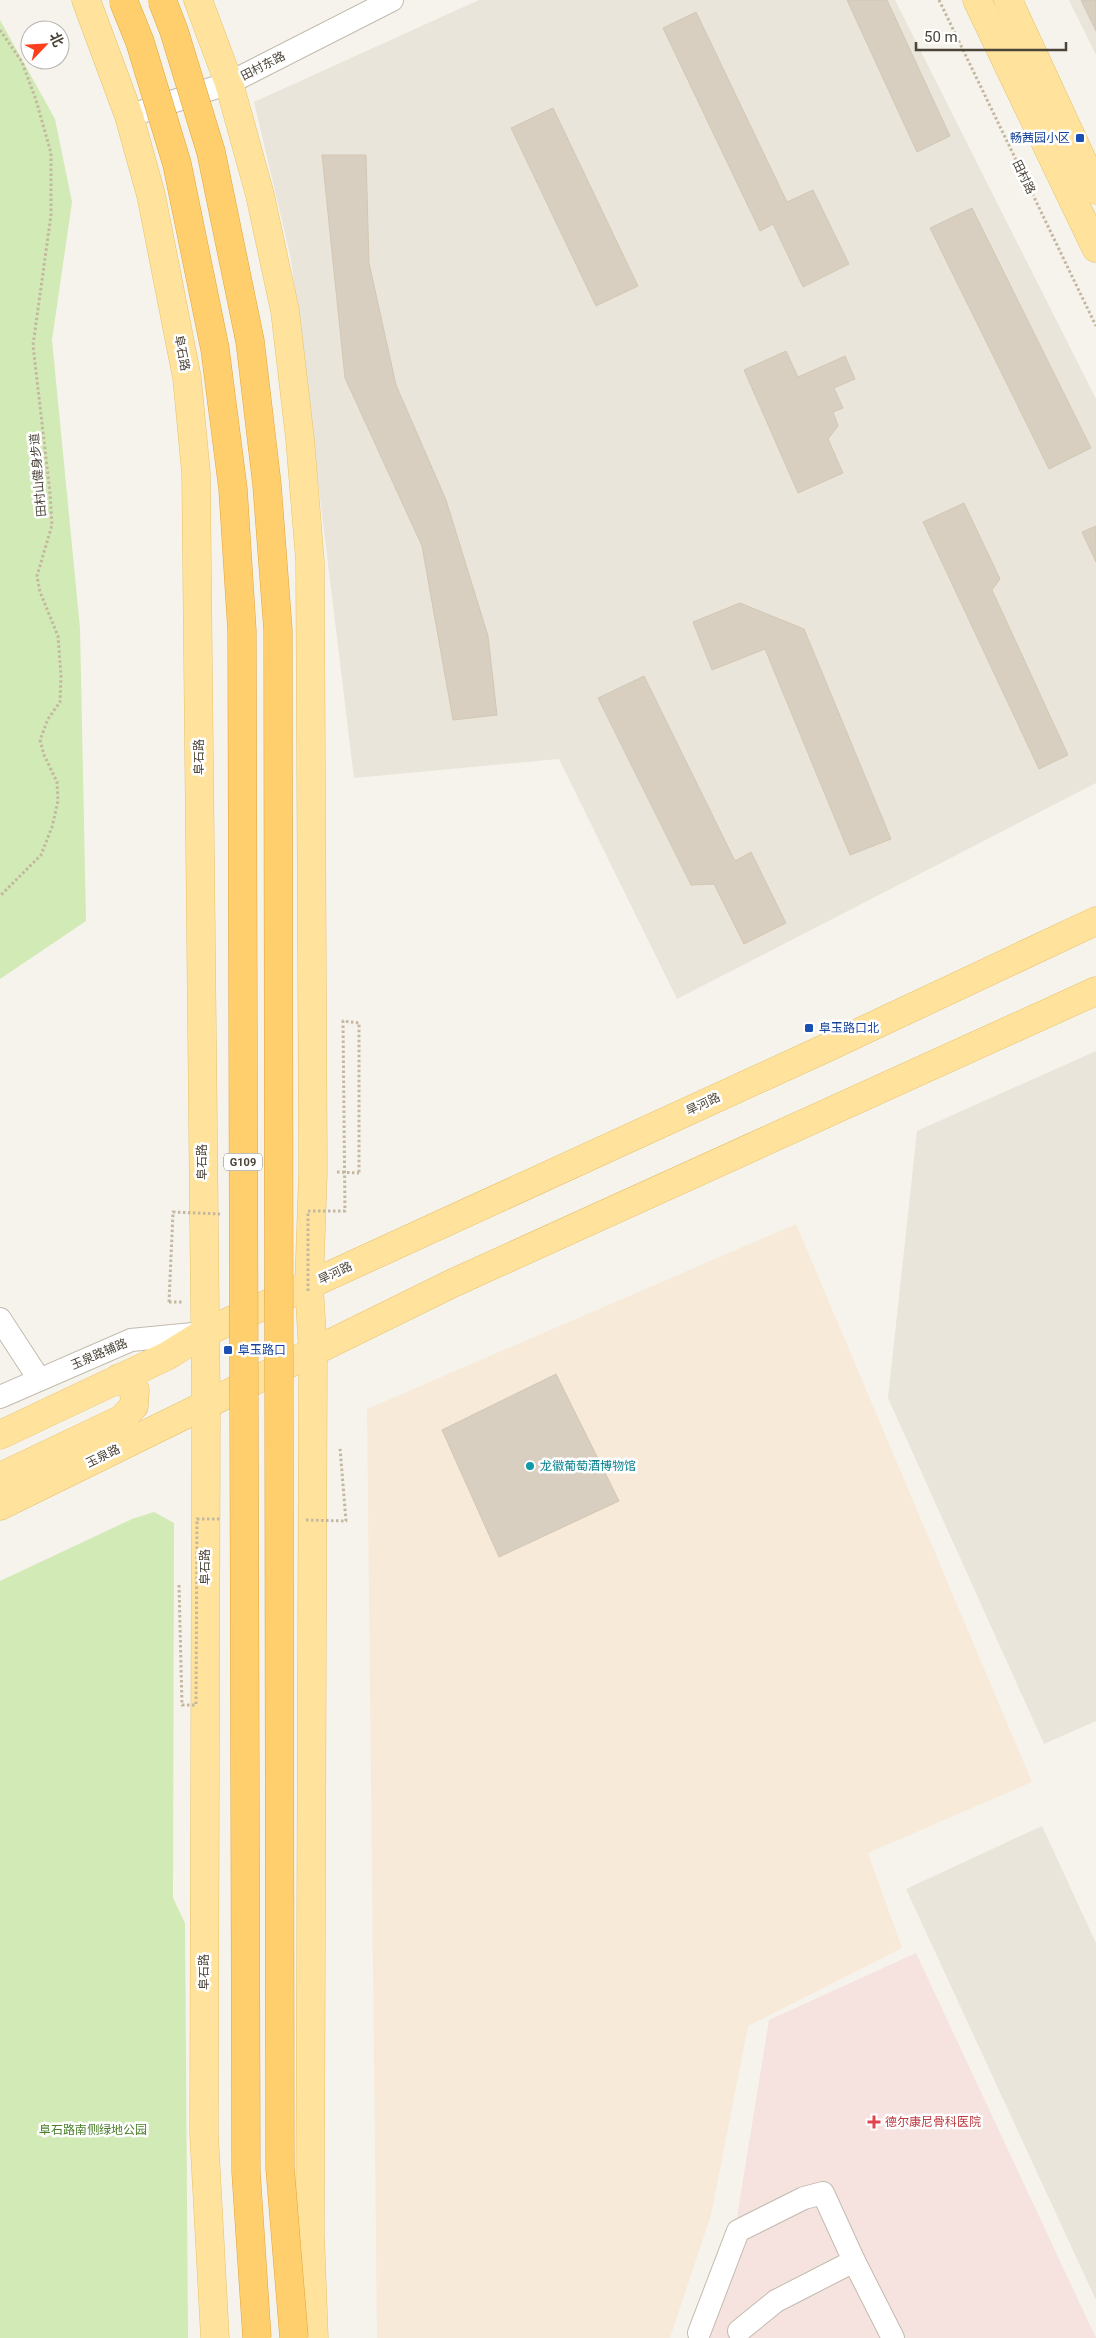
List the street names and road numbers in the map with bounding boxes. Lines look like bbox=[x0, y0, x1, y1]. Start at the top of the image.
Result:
street label: 田村东路 bbox=[238, 49, 288, 83]
street label: 田村路 bbox=[1010, 158, 1038, 196]
street label: 阜石路 bbox=[172, 334, 192, 372]
street label: 田村山健身步道 bbox=[27, 433, 49, 517]
street label: 阜石路 bbox=[192, 739, 206, 775]
street label: 旱河路 bbox=[684, 1090, 722, 1118]
street label: 阜石路 bbox=[195, 1144, 209, 1180]
road number: G109 bbox=[224, 1154, 262, 1170]
street label: 旱河路 bbox=[316, 1259, 354, 1287]
street label: 玉泉路辅路 bbox=[69, 1336, 129, 1372]
street label: 玉泉路 bbox=[84, 1442, 122, 1470]
street label: 阜石路 bbox=[198, 1549, 212, 1585]
street label: 阜石路 bbox=[197, 1954, 211, 1990]

